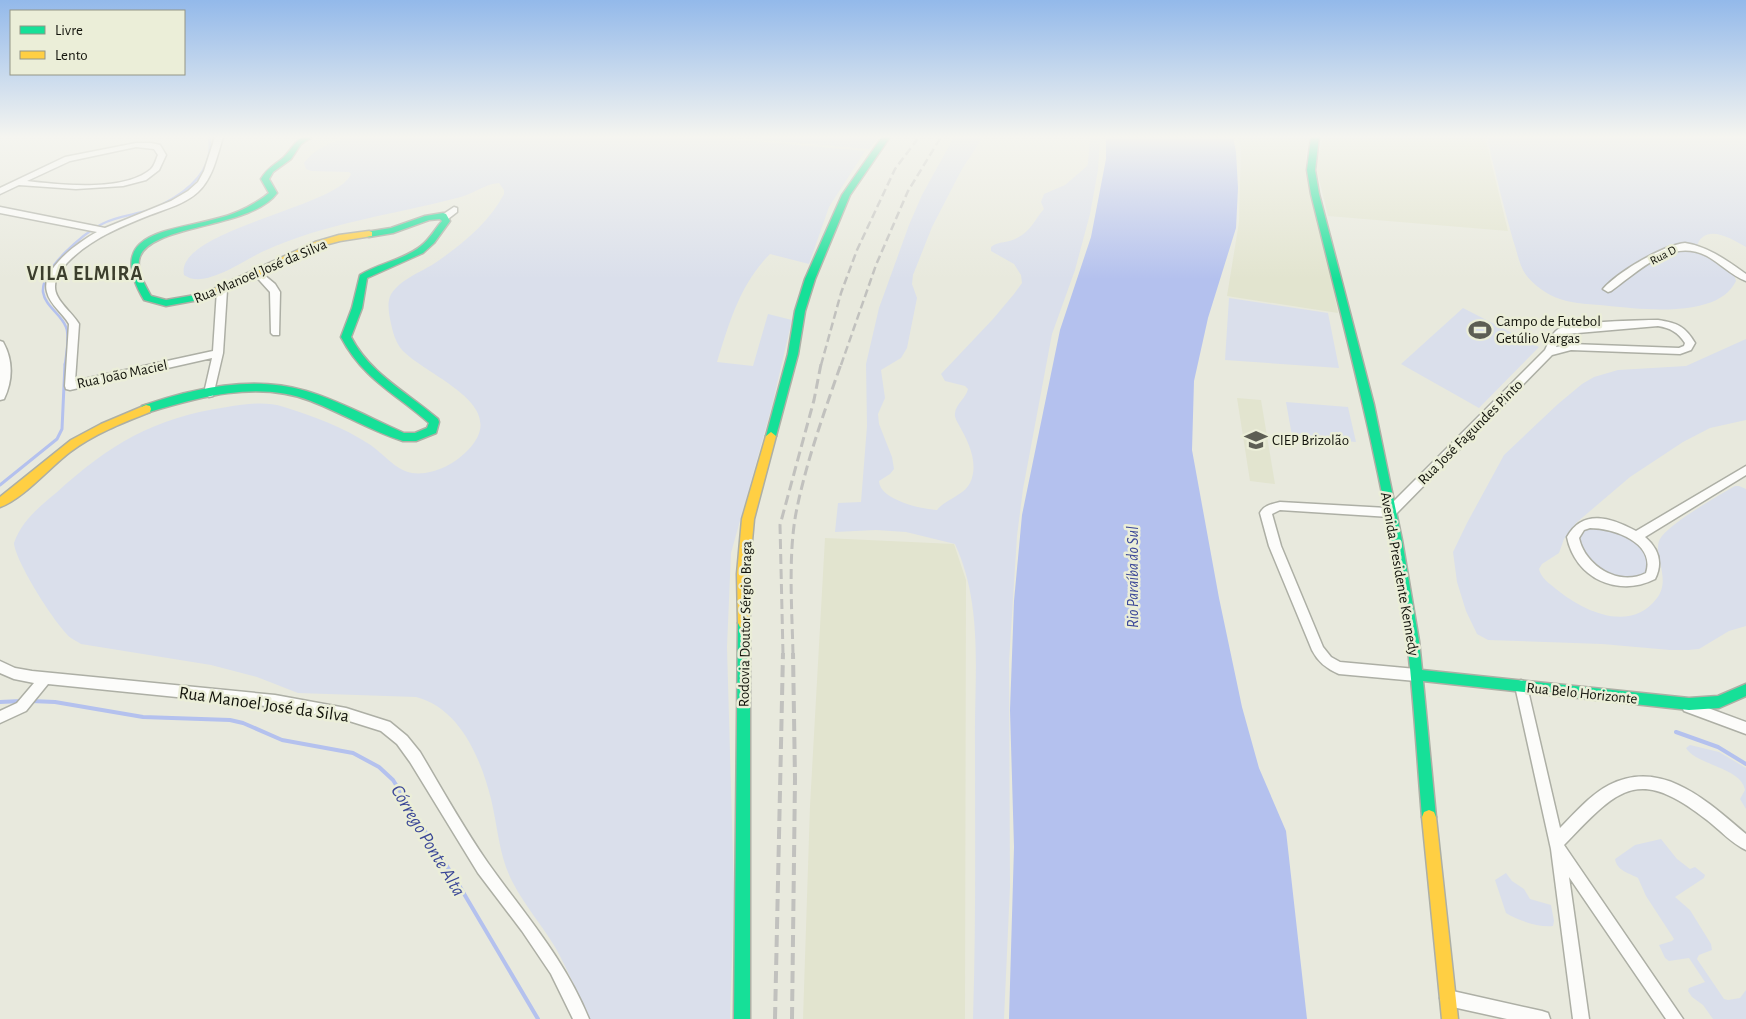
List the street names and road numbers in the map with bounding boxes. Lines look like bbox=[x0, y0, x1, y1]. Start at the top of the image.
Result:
street label: Rua Manoel José da Silva bbox=[191, 237, 329, 306]
street label: Rua D bbox=[1648, 243, 1678, 267]
street label: Rua João Maciel bbox=[75, 358, 169, 391]
street label: Rua José Fagundes Pinto bbox=[1415, 377, 1526, 488]
street label: Avenida Presidente Kennedy bbox=[1378, 491, 1421, 658]
street label: Rodovia Doutor Sérgio Braga bbox=[737, 541, 754, 707]
street label: Rua Belo Horizonte bbox=[1526, 680, 1638, 707]
street label: Rua Manoel José da Silva bbox=[178, 684, 350, 726]

